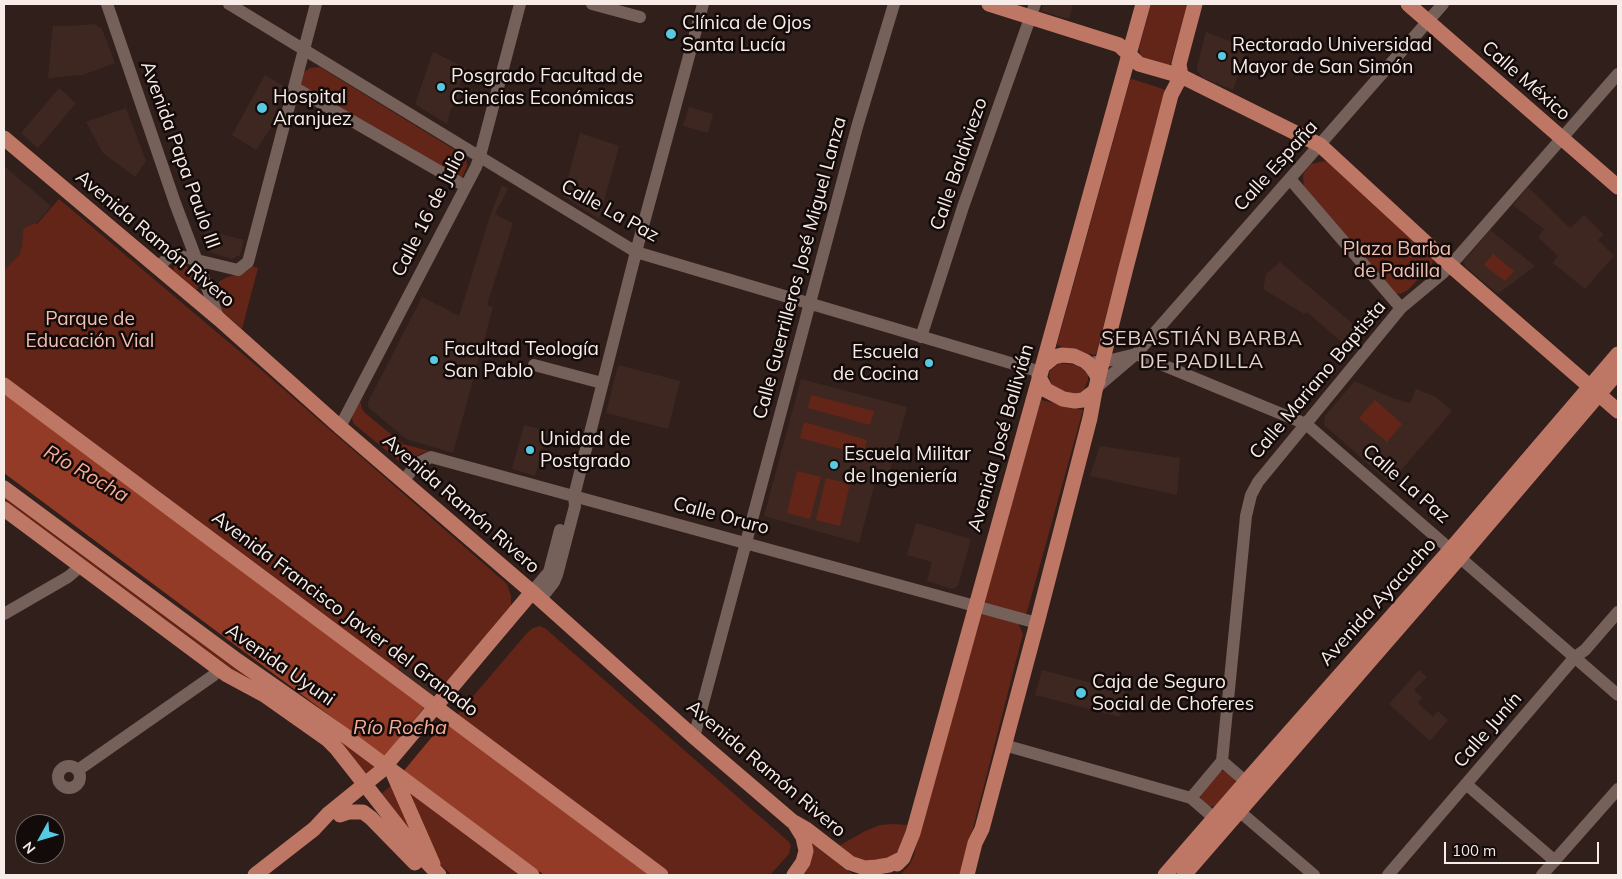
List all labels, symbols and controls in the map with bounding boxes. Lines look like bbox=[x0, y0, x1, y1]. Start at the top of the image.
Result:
place label: Clínica de Ojos Santa Lucía bbox=[682, 12, 812, 56]
marker: Clínica de Ojos Santa Lucía bbox=[664, 27, 678, 41]
place label: Rectorado Universidad Mayor de San Simón bbox=[1232, 34, 1432, 78]
street label: Calle México bbox=[1477, 36, 1575, 126]
marker: Rectorado Universidad Mayor de San Simón bbox=[1216, 50, 1228, 62]
street label: Avenida Papa Paulo III bbox=[135, 58, 225, 252]
place label: Posgrado Facultad de Ciencias Económicas bbox=[451, 65, 643, 109]
marker: Posgrado Facultad de Ciencias Económicas bbox=[435, 81, 447, 93]
place label: Hospital Aranjuez bbox=[273, 86, 352, 130]
street label: Calle Baldiviezo bbox=[926, 95, 992, 233]
marker: Hospital Aranjuez bbox=[255, 101, 269, 115]
street label: Calle Guerrilleros José Miguel Lanza bbox=[749, 114, 851, 422]
street label: Calle España bbox=[1229, 116, 1323, 216]
street label: Calle 16 de Julio bbox=[387, 145, 471, 281]
street label: Avenida Ramón Rivero bbox=[71, 166, 239, 312]
street label: Calle La Paz bbox=[557, 175, 663, 247]
park label: Plaza Barba de Padilla bbox=[1343, 238, 1451, 282]
street label: Calle Mariano Baptista bbox=[1245, 296, 1391, 464]
park label: Parque de Educación Vial bbox=[26, 308, 154, 352]
district label: SEBASTIÁN BARBA DE PADILLA bbox=[1099, 327, 1305, 374]
place label: Facultad Teología San Pablo bbox=[444, 338, 599, 382]
place label: Escuela de Cocina bbox=[833, 341, 919, 385]
street label: Avenida José Ballivián bbox=[963, 342, 1039, 534]
marker: Facultad Teología San Pablo bbox=[428, 354, 440, 366]
marker: Escuela de Cocina bbox=[923, 357, 935, 369]
place label: Unidad de Postgrado bbox=[540, 428, 631, 472]
street label: Avenida Ramón Rivero bbox=[378, 430, 544, 578]
water label: Río Rocha bbox=[39, 440, 133, 508]
street label: Calle La Paz bbox=[1358, 440, 1454, 528]
place label: Escuela Militar de Ingeniería bbox=[844, 443, 971, 487]
marker: Unidad de Postgrado bbox=[524, 444, 536, 456]
marker: Escuela Militar de Ingeniería bbox=[828, 459, 840, 471]
street label: Calle Oruro bbox=[670, 492, 772, 540]
street label: Avenida Francisco Javier del Granado bbox=[207, 506, 483, 722]
street label: Avenida Ayacucho bbox=[1315, 534, 1441, 670]
street label: Avenida Uyuni bbox=[221, 619, 339, 711]
place label: Caja de Seguro Social de Choferes bbox=[1092, 671, 1254, 715]
marker: Caja de Seguro Social de Choferes bbox=[1074, 686, 1088, 700]
street label: Calle Junín bbox=[1449, 688, 1527, 772]
street label: Avenida Ramón Rivero bbox=[682, 696, 850, 842]
water label: Río Rocha bbox=[353, 716, 447, 740]
north arrow bbox=[15, 814, 65, 864]
scale bar bbox=[1447, 832, 1602, 864]
text: N bbox=[19, 838, 39, 858]
text: 100 m bbox=[1452, 841, 1496, 860]

